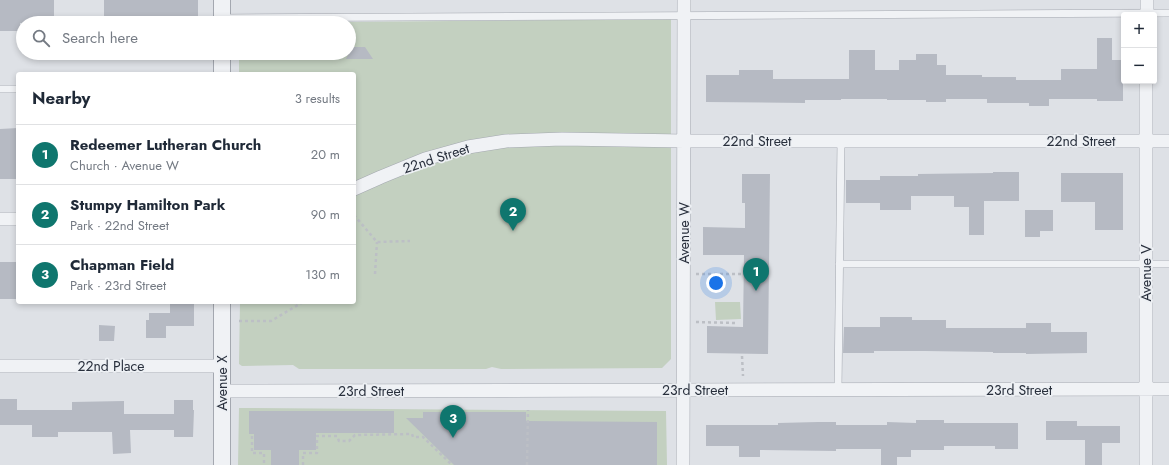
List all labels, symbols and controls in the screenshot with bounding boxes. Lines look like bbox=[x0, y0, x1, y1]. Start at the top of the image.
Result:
map controls bbox=[1121, 12, 1157, 84]
button: + bbox=[1121, 12, 1157, 48]
search box bbox=[16, 16, 356, 60]
icon: search bbox=[30, 27, 52, 49]
text: Search here bbox=[62, 27, 138, 49]
button: − bbox=[1121, 48, 1157, 84]
text: Nearby bbox=[32, 86, 90, 110]
text: 3 results bbox=[295, 89, 340, 108]
street label: 22nd Street bbox=[723, 131, 792, 151]
street label: 22nd Street bbox=[1047, 131, 1116, 151]
text: Redeemer Lutheran Church bbox=[70, 134, 261, 156]
street label: 22nd Street bbox=[400, 138, 472, 178]
text: 1 bbox=[42, 145, 48, 164]
text: 20 m bbox=[311, 145, 340, 164]
text: Church · Avenue W bbox=[70, 156, 179, 175]
text: Stumpy Hamilton Park bbox=[70, 194, 225, 216]
pin: 2 bbox=[500, 198, 526, 231]
street label: Avenue W bbox=[674, 202, 694, 264]
text: 2 bbox=[41, 205, 49, 224]
text: 90 m bbox=[311, 205, 340, 224]
text: Park · 22nd Street bbox=[70, 216, 169, 235]
street label: Avenue V bbox=[1136, 244, 1156, 302]
text: Chapman Field bbox=[70, 254, 174, 276]
pin: 1 bbox=[743, 258, 769, 291]
text: 3 bbox=[41, 265, 49, 284]
text: 130 m bbox=[305, 265, 340, 284]
your location bbox=[706, 273, 726, 293]
text: Park · 23rd Street bbox=[70, 276, 166, 295]
street label: Avenue X bbox=[212, 355, 232, 411]
street label: 22nd Place bbox=[78, 356, 145, 376]
street label: 23rd Street bbox=[662, 380, 729, 400]
street label: 23rd Street bbox=[986, 380, 1053, 400]
street label: 23rd Street bbox=[338, 381, 405, 401]
pin: 3 bbox=[440, 405, 466, 438]

